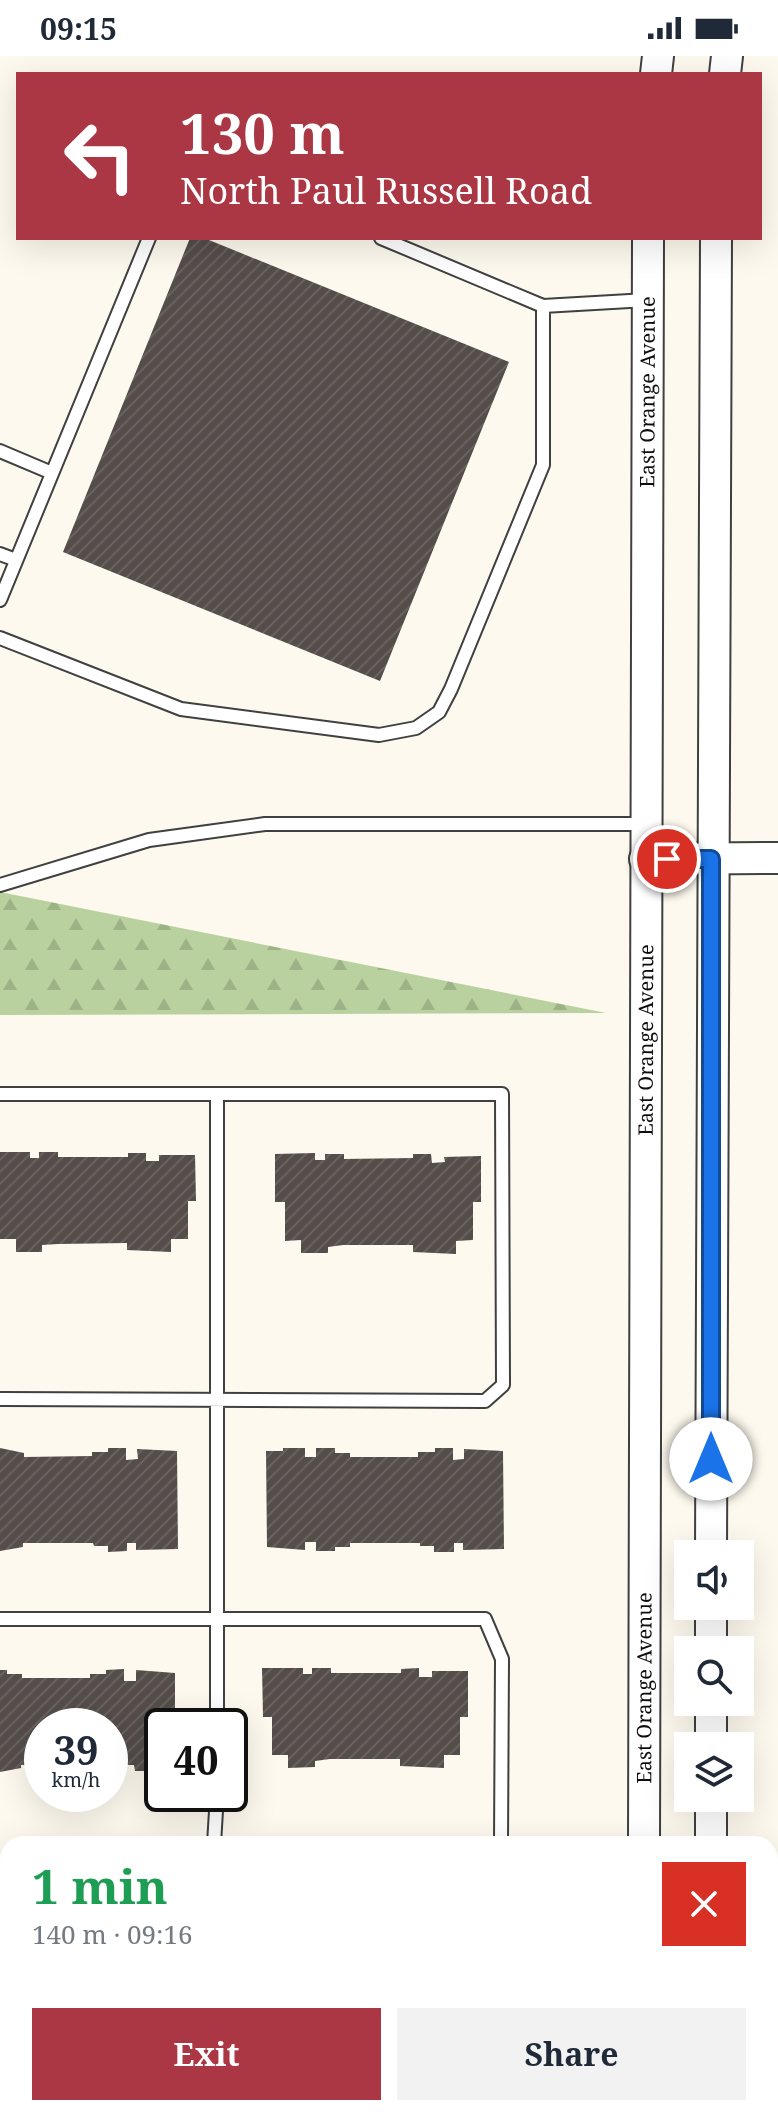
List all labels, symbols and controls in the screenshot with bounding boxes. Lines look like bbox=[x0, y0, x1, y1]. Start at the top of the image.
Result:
text: 09:15 bbox=[40, 8, 117, 49]
text: 130 m bbox=[180, 94, 345, 170]
icon: left bbox=[48, 104, 152, 208]
text: North Paul Russell Road bbox=[180, 166, 592, 215]
street label: East Orange Avenue bbox=[633, 296, 661, 488]
pin bbox=[633, 825, 701, 893]
icon: arrive bbox=[645, 837, 689, 881]
street label: East Orange Avenue bbox=[632, 944, 659, 1136]
position arrow bbox=[669, 1417, 753, 1501]
map controls bbox=[674, 1540, 754, 1812]
button: sound bbox=[674, 1540, 754, 1620]
street label: East Orange Avenue bbox=[630, 1592, 658, 1784]
button: search bbox=[674, 1636, 754, 1716]
speed limit sign: 40 bbox=[144, 1708, 248, 1812]
text: 39 bbox=[53, 1722, 99, 1777]
button: layers bbox=[674, 1732, 754, 1812]
text: km/h bbox=[51, 1766, 101, 1793]
text: 1 min bbox=[32, 1853, 168, 1918]
button: close bbox=[662, 1862, 746, 1946]
text: 140 m · 09:16 bbox=[32, 1916, 193, 1952]
button: Exit bbox=[32, 2008, 381, 2100]
button: Share bbox=[397, 2008, 746, 2100]

